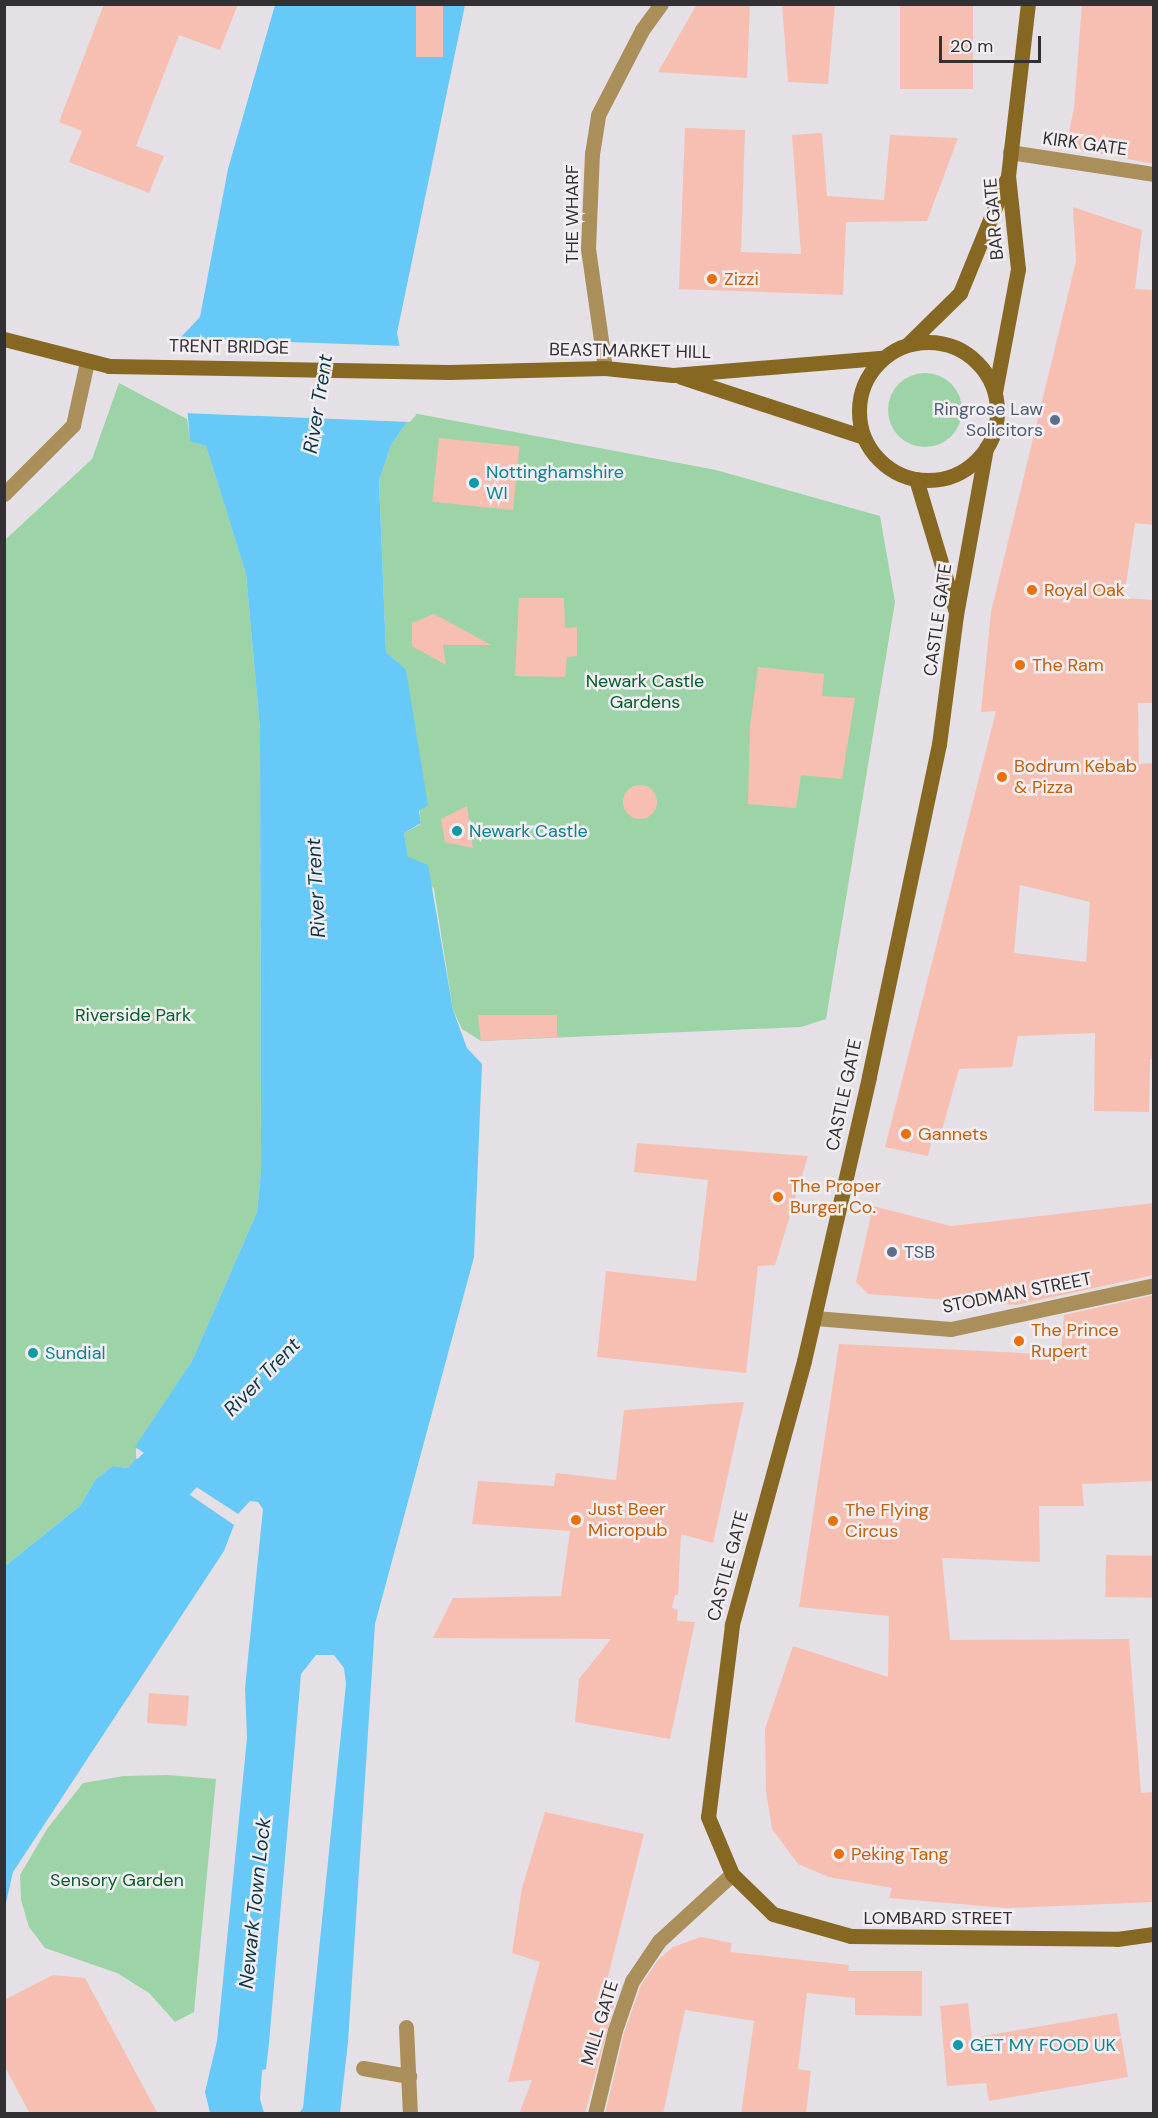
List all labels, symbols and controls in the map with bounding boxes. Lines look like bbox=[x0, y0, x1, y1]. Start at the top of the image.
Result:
scale bar bbox=[942, 24, 1044, 62]
text: 20 m bbox=[950, 34, 993, 58]
street label: KIRK GATE bbox=[1041, 127, 1129, 161]
street label: THE WHARF bbox=[561, 164, 583, 264]
street label: BAR GATE bbox=[980, 177, 1008, 261]
place label: Zizzi bbox=[724, 268, 759, 290]
marker: Zizzi bbox=[705, 272, 719, 286]
street label: TRENT BRIDGE bbox=[169, 335, 289, 359]
street label: BEASTMARKET HILL bbox=[549, 339, 711, 363]
water label: River Trent bbox=[298, 353, 338, 455]
place label: Ringrose Law Solicitors bbox=[934, 399, 1043, 442]
marker: Ringrose Law Solicitors bbox=[1048, 413, 1062, 427]
place label: Nottinghamshire WI bbox=[486, 462, 624, 504]
marker: Nottinghamshire WI bbox=[467, 476, 481, 490]
street label: CASTLE GATE bbox=[919, 562, 957, 678]
place label: Royal Oak bbox=[1044, 579, 1125, 601]
marker: Royal Oak bbox=[1025, 583, 1039, 597]
place label: The Ram bbox=[1032, 654, 1104, 676]
marker: The Ram bbox=[1013, 658, 1027, 672]
park label: Newark Castle Gardens bbox=[586, 671, 704, 714]
place label: Bodrum Kebab & Pizza bbox=[1014, 756, 1137, 798]
marker: Bodrum Kebab & Pizza bbox=[995, 770, 1009, 784]
place label: Newark Castle bbox=[469, 820, 588, 842]
marker: Newark Castle bbox=[450, 824, 464, 838]
water label: River Trent bbox=[301, 837, 331, 939]
park label: Riverside Park bbox=[75, 1004, 191, 1026]
street label: CASTLE GATE bbox=[822, 1037, 866, 1153]
place label: Gannets bbox=[918, 1123, 988, 1145]
marker: Gannets bbox=[899, 1127, 913, 1141]
place label: The Proper Burger Co. bbox=[790, 1176, 881, 1218]
marker: The Proper Burger Co. bbox=[771, 1190, 785, 1204]
place label: TSB bbox=[904, 1241, 935, 1263]
marker: TSB bbox=[885, 1245, 899, 1259]
street label: STODMAN STREET bbox=[941, 1268, 1093, 1318]
place label: The Prince Rupert bbox=[1031, 1320, 1119, 1362]
water label: River Trent bbox=[219, 1333, 305, 1421]
marker: The Prince Rupert bbox=[1012, 1334, 1026, 1348]
place label: Sundial bbox=[45, 1342, 105, 1364]
marker: Sundial bbox=[26, 1346, 40, 1360]
place label: Just Beer Micropub bbox=[588, 1499, 668, 1541]
place label: The Flying Circus bbox=[845, 1500, 929, 1543]
street label: CASTLE GATE bbox=[703, 1508, 753, 1624]
marker: Just Beer Micropub bbox=[569, 1513, 583, 1527]
marker: The Flying Circus bbox=[826, 1514, 840, 1528]
water label: Newark Town Lock bbox=[234, 1816, 276, 1990]
place label: Peking Tang bbox=[851, 1843, 949, 1865]
marker: Peking Tang bbox=[832, 1847, 846, 1861]
park label: Sensory Garden bbox=[50, 1869, 184, 1891]
street label: LOMBARD STREET bbox=[863, 1907, 1013, 1929]
street label: MILL GATE bbox=[577, 1978, 623, 2068]
place label: GET MY FOOD UK bbox=[970, 2034, 1116, 2056]
marker: GET MY FOOD UK bbox=[951, 2038, 965, 2052]

